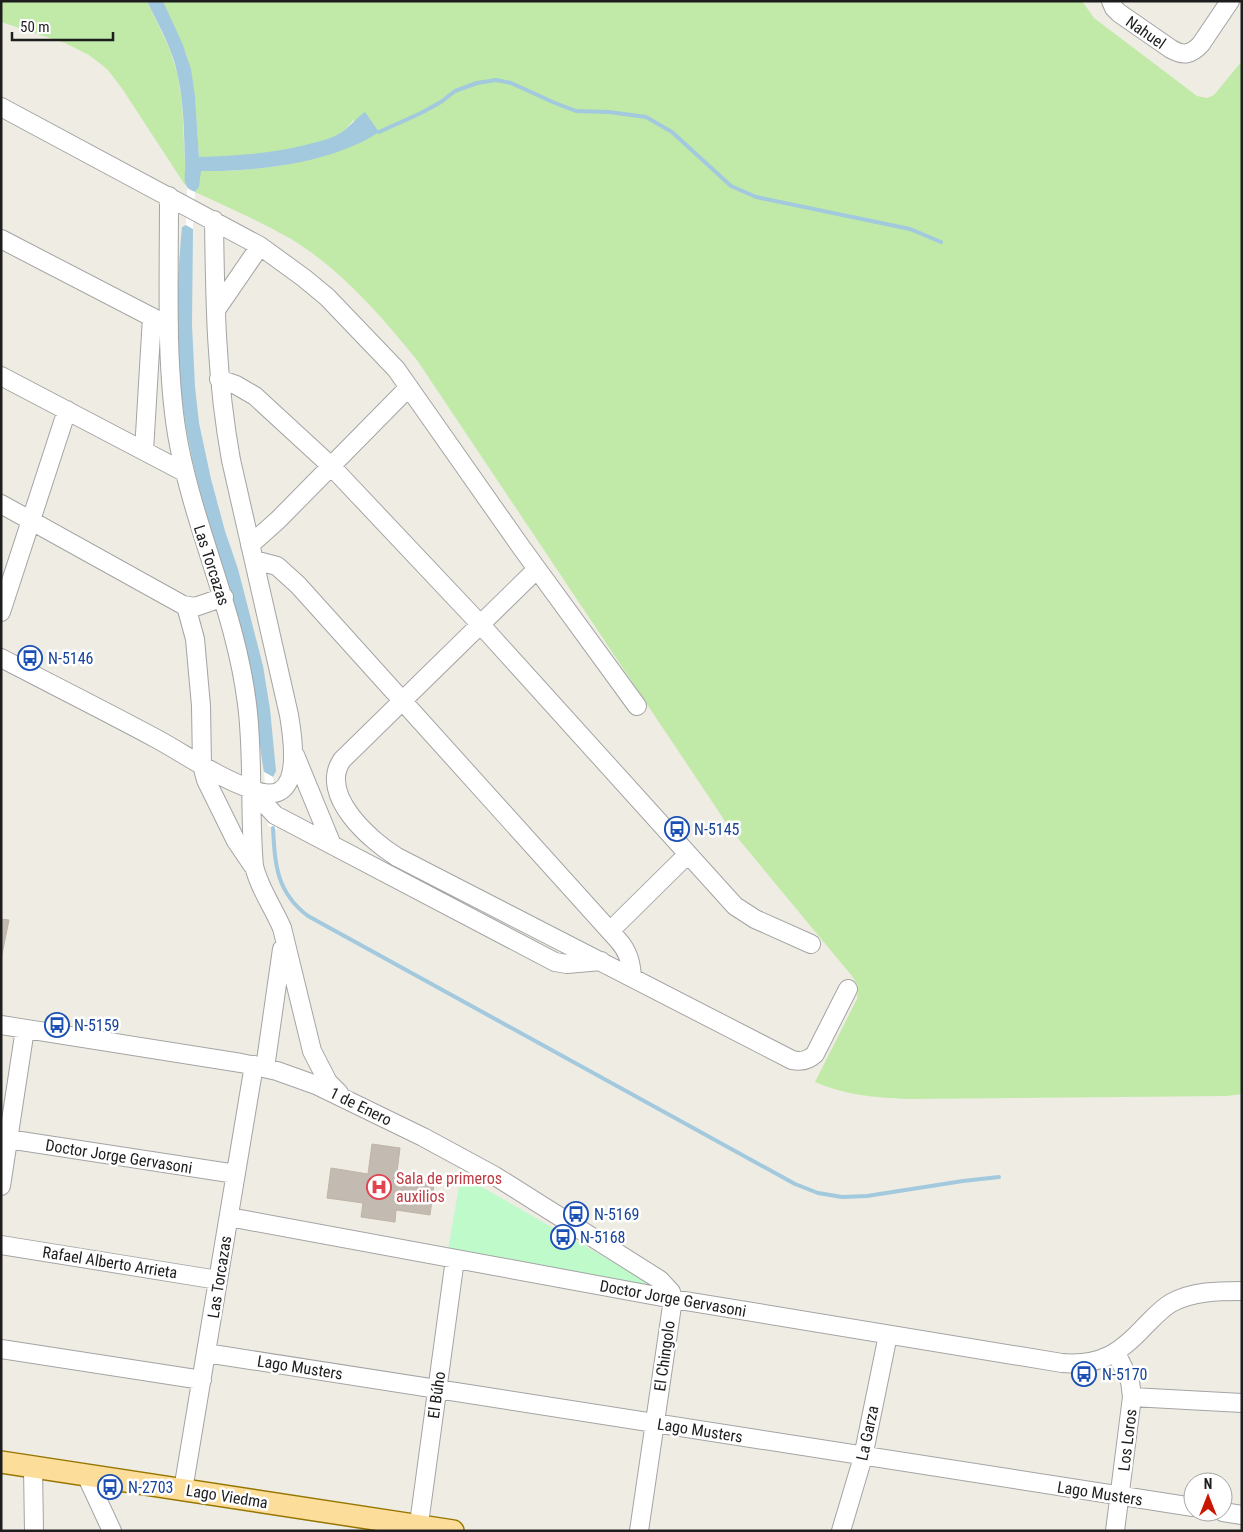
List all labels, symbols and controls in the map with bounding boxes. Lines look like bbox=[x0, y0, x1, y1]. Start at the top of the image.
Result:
scale bar bbox=[12, 10, 114, 42]
street label: Nahuel bbox=[1122, 12, 1169, 53]
text: 50 m bbox=[20, 18, 50, 36]
street label: Las Torcazas bbox=[190, 523, 233, 608]
bus stop icon: N-5146 bbox=[17, 645, 43, 671]
place label: N-5146 bbox=[48, 649, 94, 668]
bus stop icon: N-5145 bbox=[664, 816, 690, 842]
place label: N-5145 bbox=[694, 820, 740, 839]
bus stop icon: N-5159 bbox=[44, 1012, 70, 1038]
place label: N-5159 bbox=[74, 1016, 119, 1035]
street label: 1 de Enero bbox=[327, 1083, 395, 1130]
street label: Doctor Jorge Gervasoni bbox=[44, 1136, 194, 1177]
place label: Sala de primeros auxilios bbox=[396, 1169, 502, 1206]
hospital icon: Sala de primeros auxilios bbox=[366, 1174, 392, 1200]
bus stop icon: N-5169 bbox=[563, 1201, 589, 1227]
place label: N-5169 bbox=[594, 1205, 639, 1224]
bus stop icon: N-5168 bbox=[550, 1224, 576, 1250]
place label: N-5168 bbox=[580, 1228, 625, 1247]
street label: Las Torcazas bbox=[204, 1234, 235, 1320]
street label: Rafael Alberto Arrieta bbox=[41, 1242, 179, 1283]
street label: Doctor Jorge Gervasoni bbox=[598, 1276, 748, 1321]
street label: El Chingolo bbox=[650, 1320, 679, 1393]
street label: Lago Musters bbox=[256, 1351, 344, 1384]
bus stop icon: N-5170 bbox=[1071, 1361, 1097, 1387]
place label: N-5170 bbox=[1102, 1365, 1147, 1384]
street label: El Búho bbox=[424, 1370, 449, 1420]
street label: La Garza bbox=[852, 1404, 883, 1462]
street label: Los Loros bbox=[1114, 1408, 1141, 1472]
street label: Lago Musters bbox=[656, 1414, 744, 1447]
north arrow bbox=[1183, 1472, 1233, 1522]
bus stop icon: N-2703 bbox=[97, 1474, 123, 1500]
text: N bbox=[1204, 1476, 1212, 1492]
street label: Lago Musters bbox=[1056, 1477, 1144, 1510]
place label: N-2703 bbox=[128, 1478, 173, 1497]
street label: Lago Viedma bbox=[185, 1481, 269, 1512]

